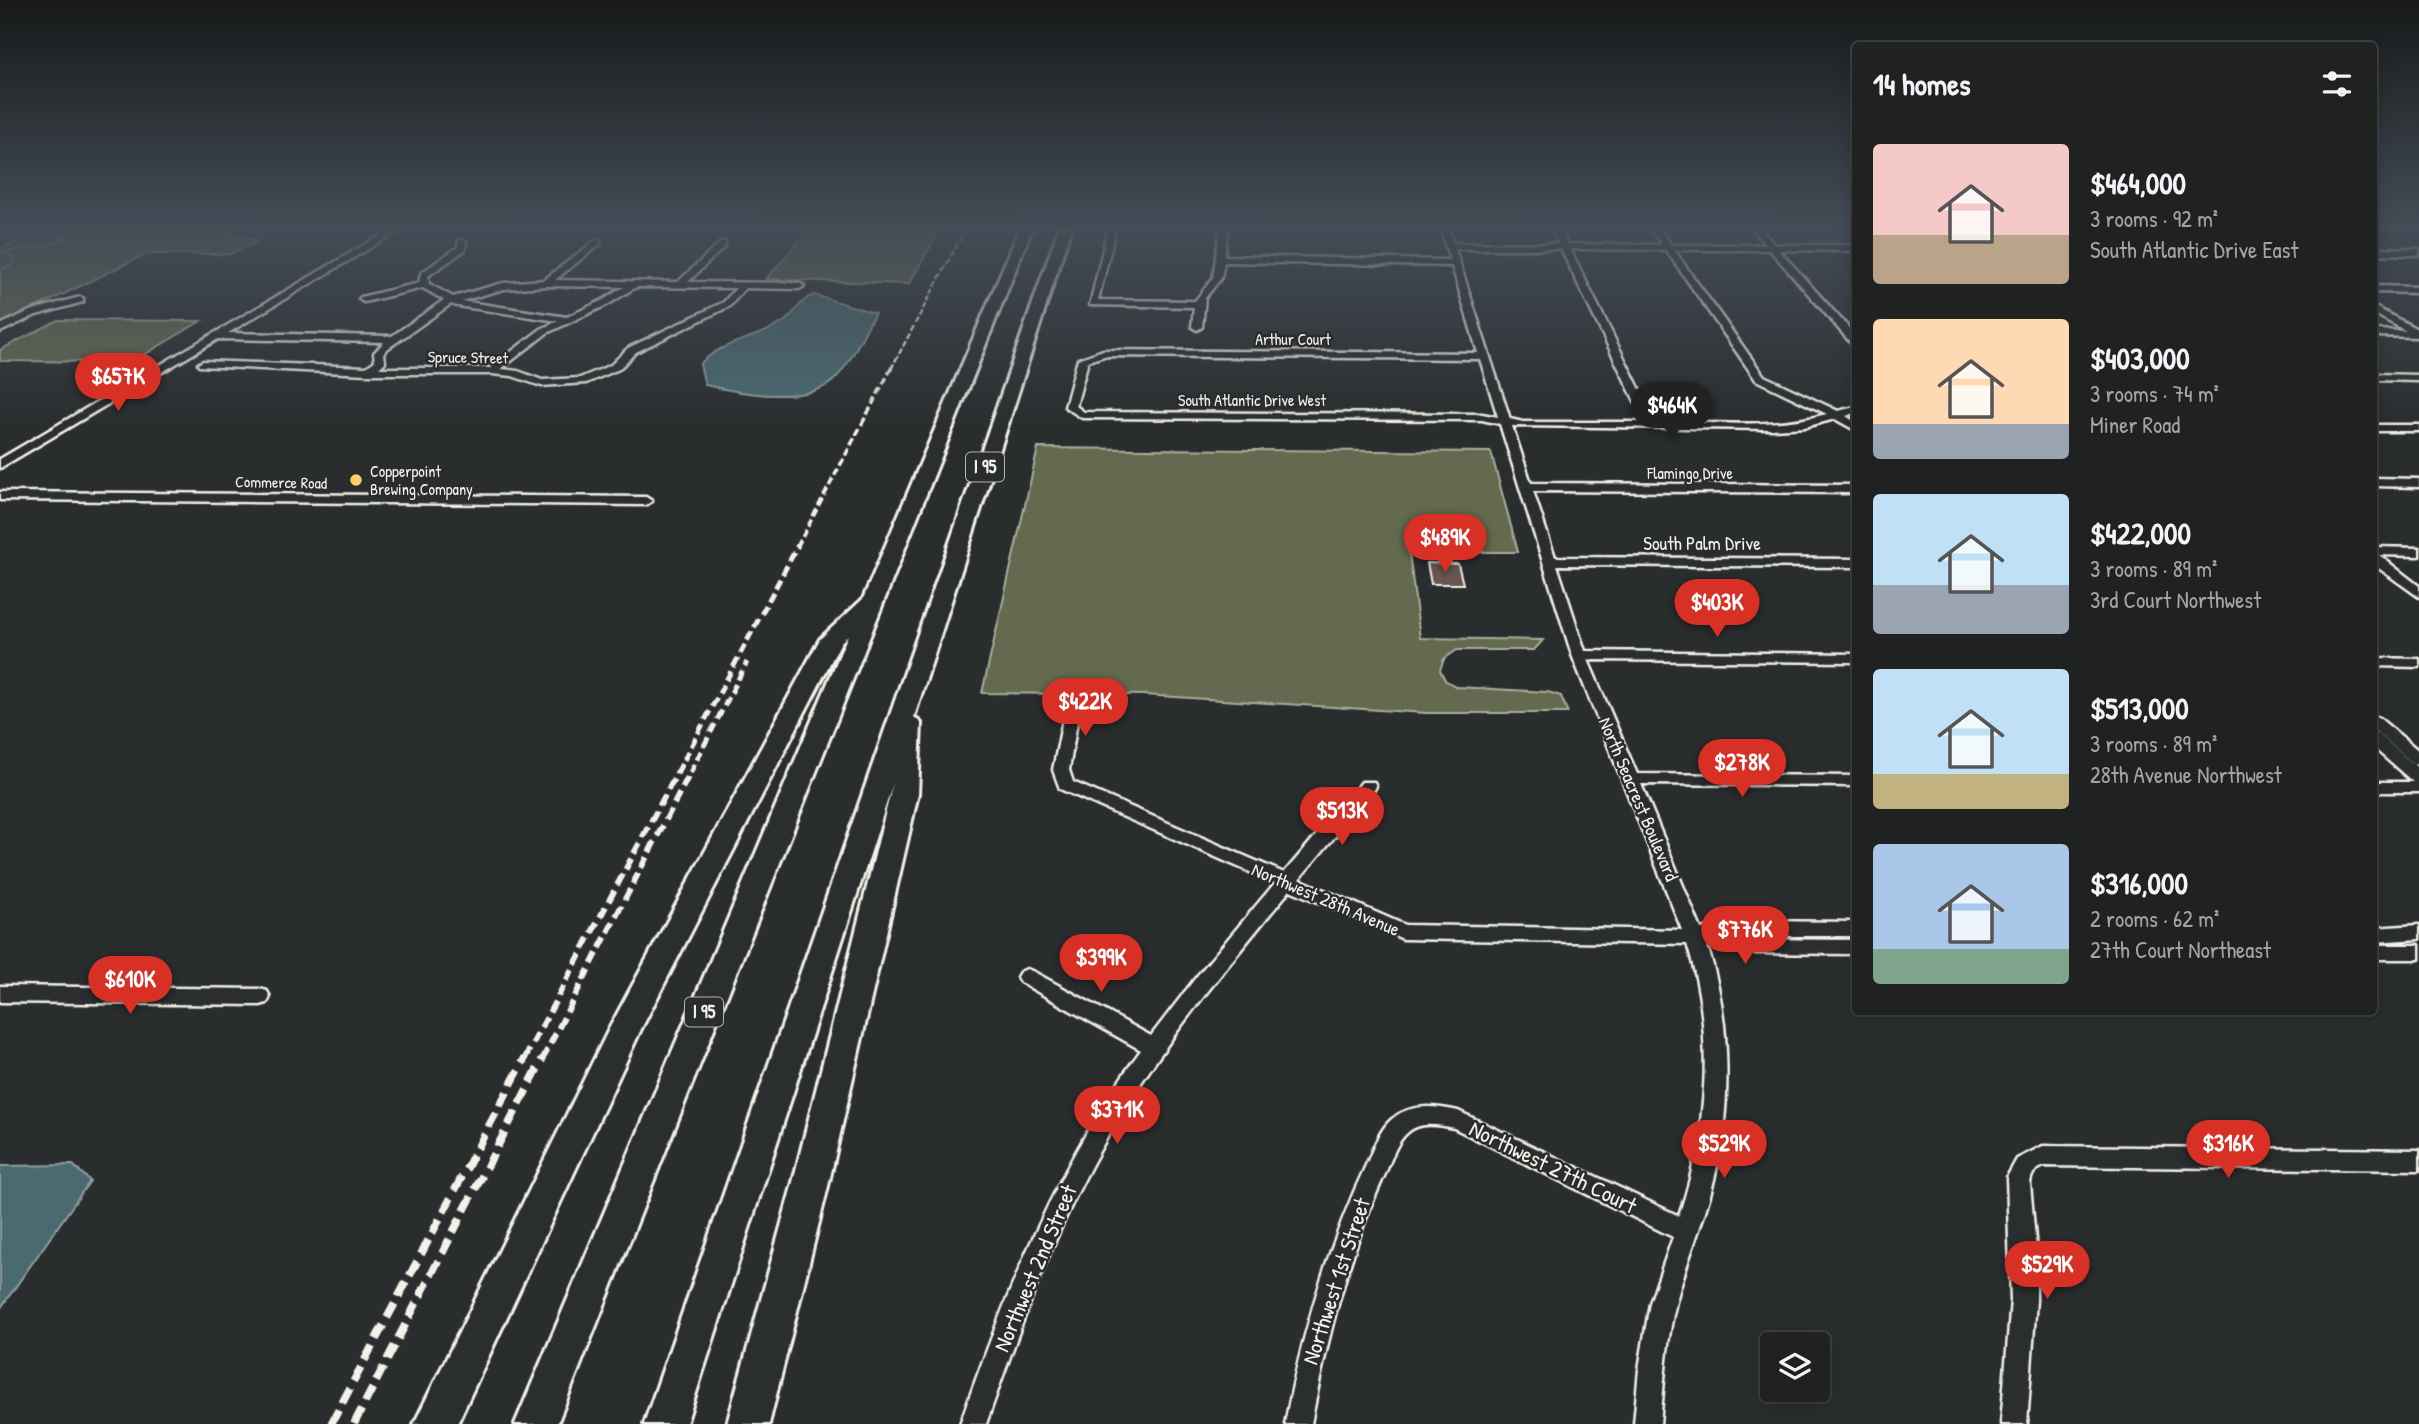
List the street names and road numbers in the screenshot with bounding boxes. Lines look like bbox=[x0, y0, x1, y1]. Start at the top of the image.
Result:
street label: Arthur Court bbox=[1255, 328, 1331, 350]
street label: Spruce Street bbox=[428, 345, 509, 369]
street label: South Atlantic Drive West bbox=[1178, 389, 1326, 411]
road number: I 95 bbox=[966, 452, 1004, 481]
street label: Flamingo Drive bbox=[1646, 462, 1733, 484]
street label: Commerce Road bbox=[235, 470, 327, 494]
street label: South Palm Drive bbox=[1643, 530, 1761, 556]
street label: North Seacrest Boulevard bbox=[1593, 713, 1685, 885]
street label: Northwest 28th Avenue bbox=[1248, 856, 1404, 942]
road number: I 95 bbox=[685, 998, 723, 1027]
street label: Northwest 27th Court bbox=[1464, 1113, 1643, 1221]
street label: Northwest 2nd Street bbox=[985, 1178, 1084, 1356]
street label: Northwest 1st Street bbox=[1294, 1192, 1377, 1368]

